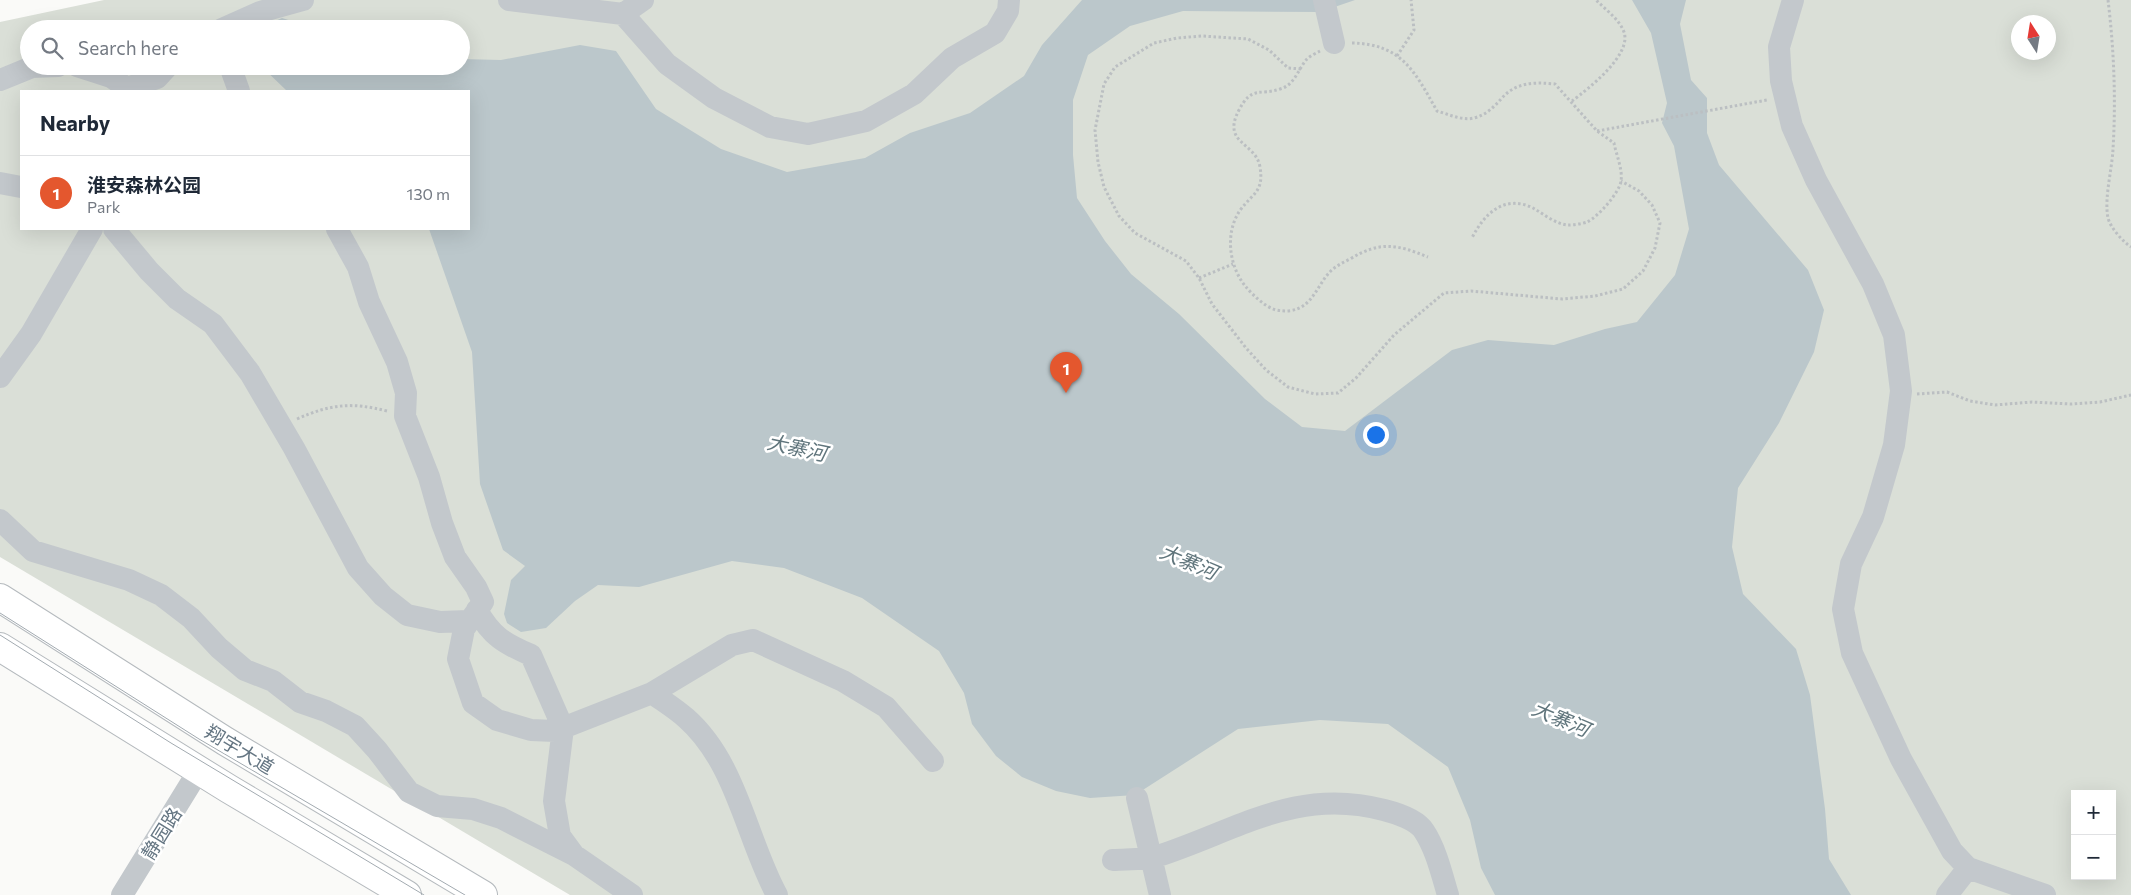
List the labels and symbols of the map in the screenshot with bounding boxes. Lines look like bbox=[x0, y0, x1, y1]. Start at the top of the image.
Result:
north arrow bbox=[2011, 15, 2056, 60]
pin: 1 bbox=[1050, 352, 1082, 393]
your location bbox=[1363, 422, 1389, 448]
water label: 大寨河 bbox=[765, 429, 833, 466]
water label: 大寨河 bbox=[1157, 538, 1225, 585]
water label: 大寨河 bbox=[1529, 695, 1597, 742]
street label: 翔宇大道 bbox=[201, 720, 279, 778]
street label: 静园路 bbox=[136, 803, 186, 863]

